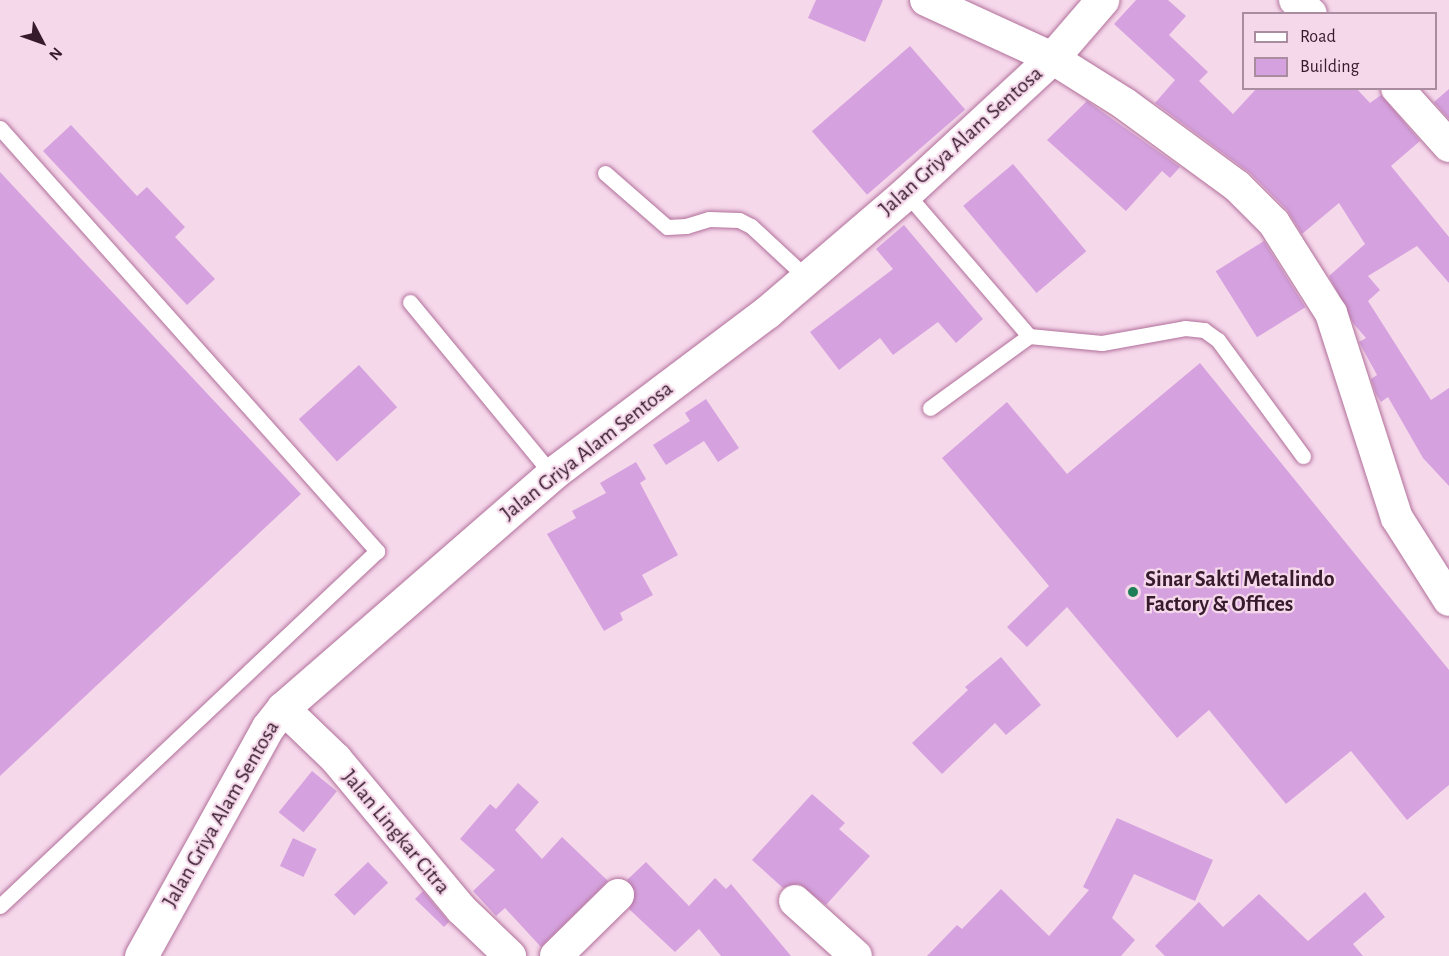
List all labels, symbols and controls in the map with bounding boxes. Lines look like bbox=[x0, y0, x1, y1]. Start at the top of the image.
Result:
north arrow bbox=[12, 12, 72, 72]
legend bbox=[1242, 12, 1437, 90]
text: Road bbox=[1300, 28, 1336, 46]
text: N bbox=[46, 44, 65, 63]
text: Building bbox=[1300, 58, 1359, 76]
street label: Jalan Griya Alam Sentosa bbox=[874, 60, 1048, 222]
street label: Jalan Griya Alam Sentosa bbox=[496, 375, 678, 527]
place label: Sinar Sakti Metalindo Factory & Offices bbox=[1145, 566, 1335, 618]
marker: Sinar Sakti Metalindo Factory & Offices bbox=[1126, 585, 1140, 599]
street label: Jalan Griya Alam Sentosa bbox=[157, 716, 285, 912]
street label: Jalan Lingkar Citra bbox=[336, 764, 456, 900]

